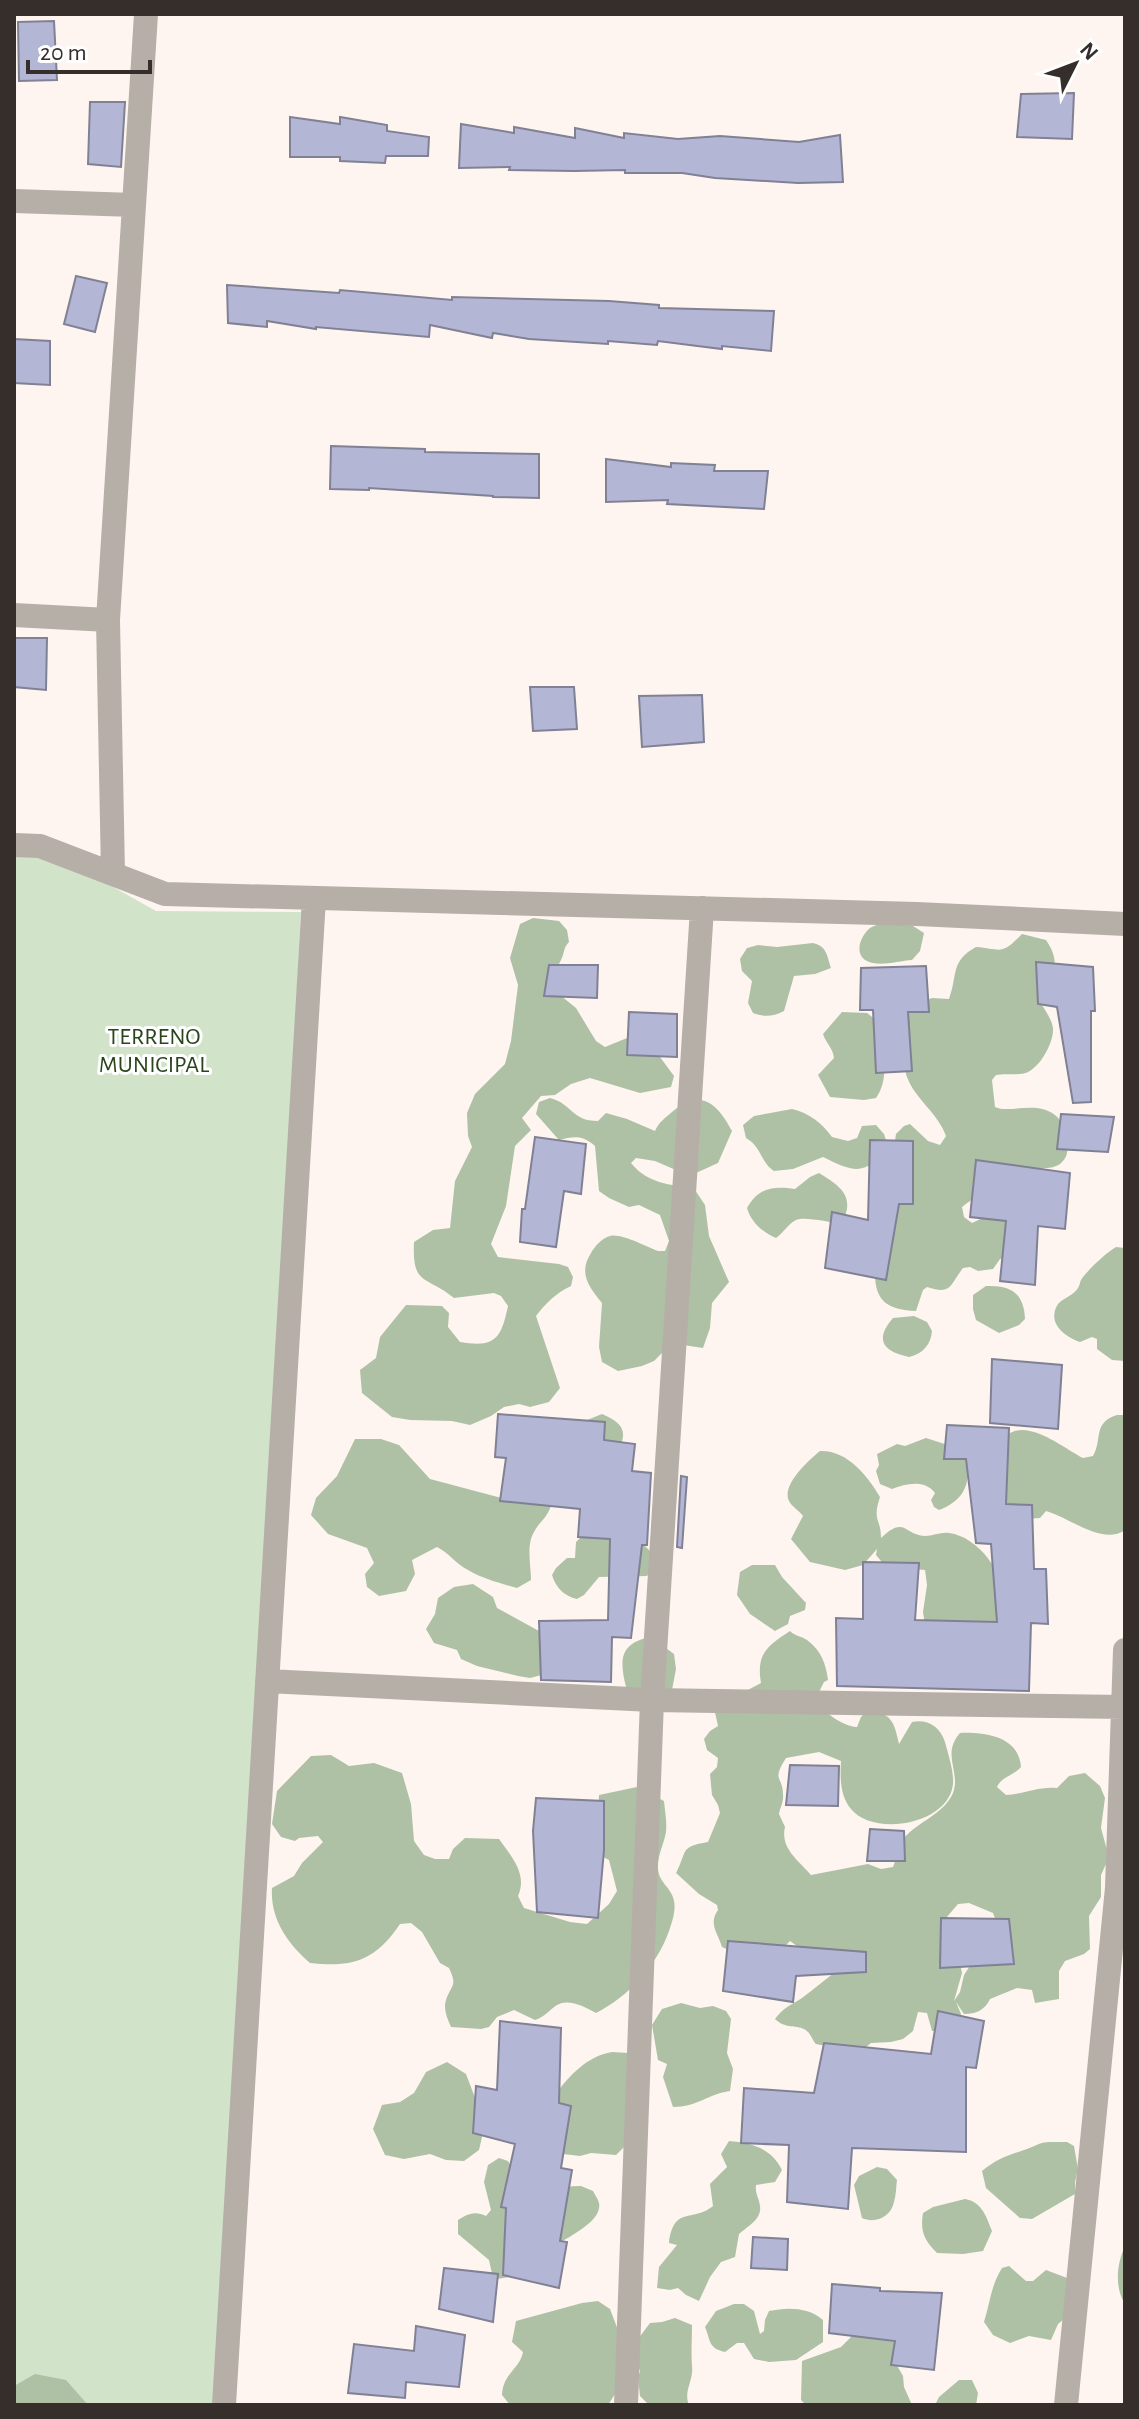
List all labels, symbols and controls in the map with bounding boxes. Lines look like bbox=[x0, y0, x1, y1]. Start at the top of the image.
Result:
scale bar bbox=[28, 24, 150, 74]
north arrow bbox=[1035, 24, 1115, 104]
text: N bbox=[1076, 38, 1102, 64]
text: 20 m bbox=[40, 41, 87, 65]
park label: TERRENO MUNICIPAL bbox=[99, 1025, 209, 1077]

